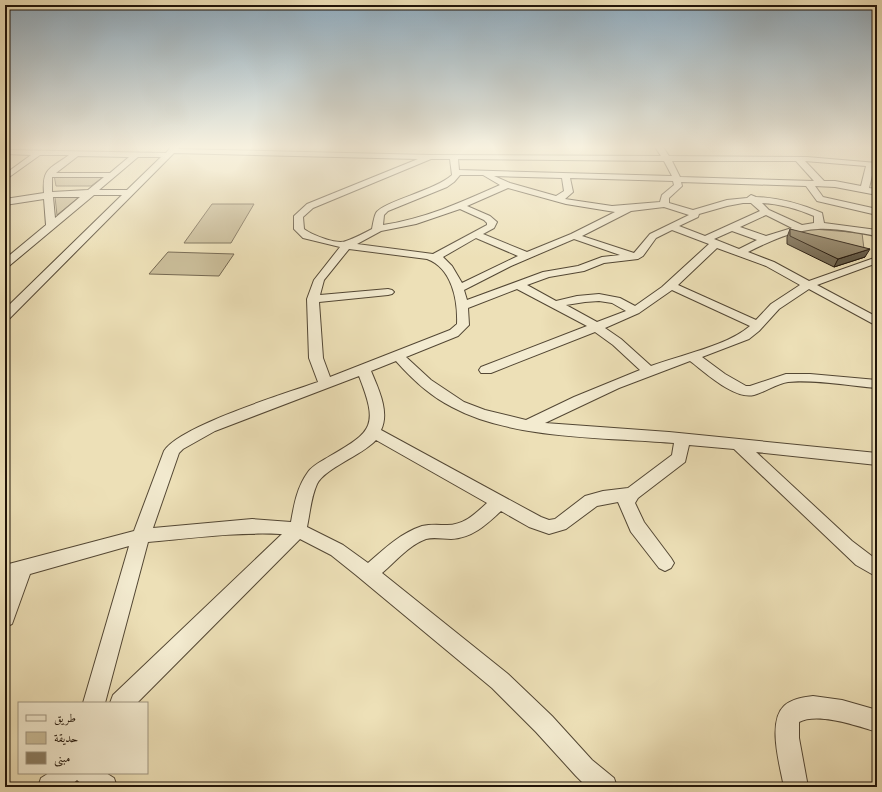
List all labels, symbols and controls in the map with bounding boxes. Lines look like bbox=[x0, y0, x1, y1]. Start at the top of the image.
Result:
legend bbox=[18, 702, 148, 774]
text: طريق bbox=[54, 711, 76, 726]
text: حديقة bbox=[54, 731, 78, 746]
text: مبنى bbox=[54, 751, 70, 767]

